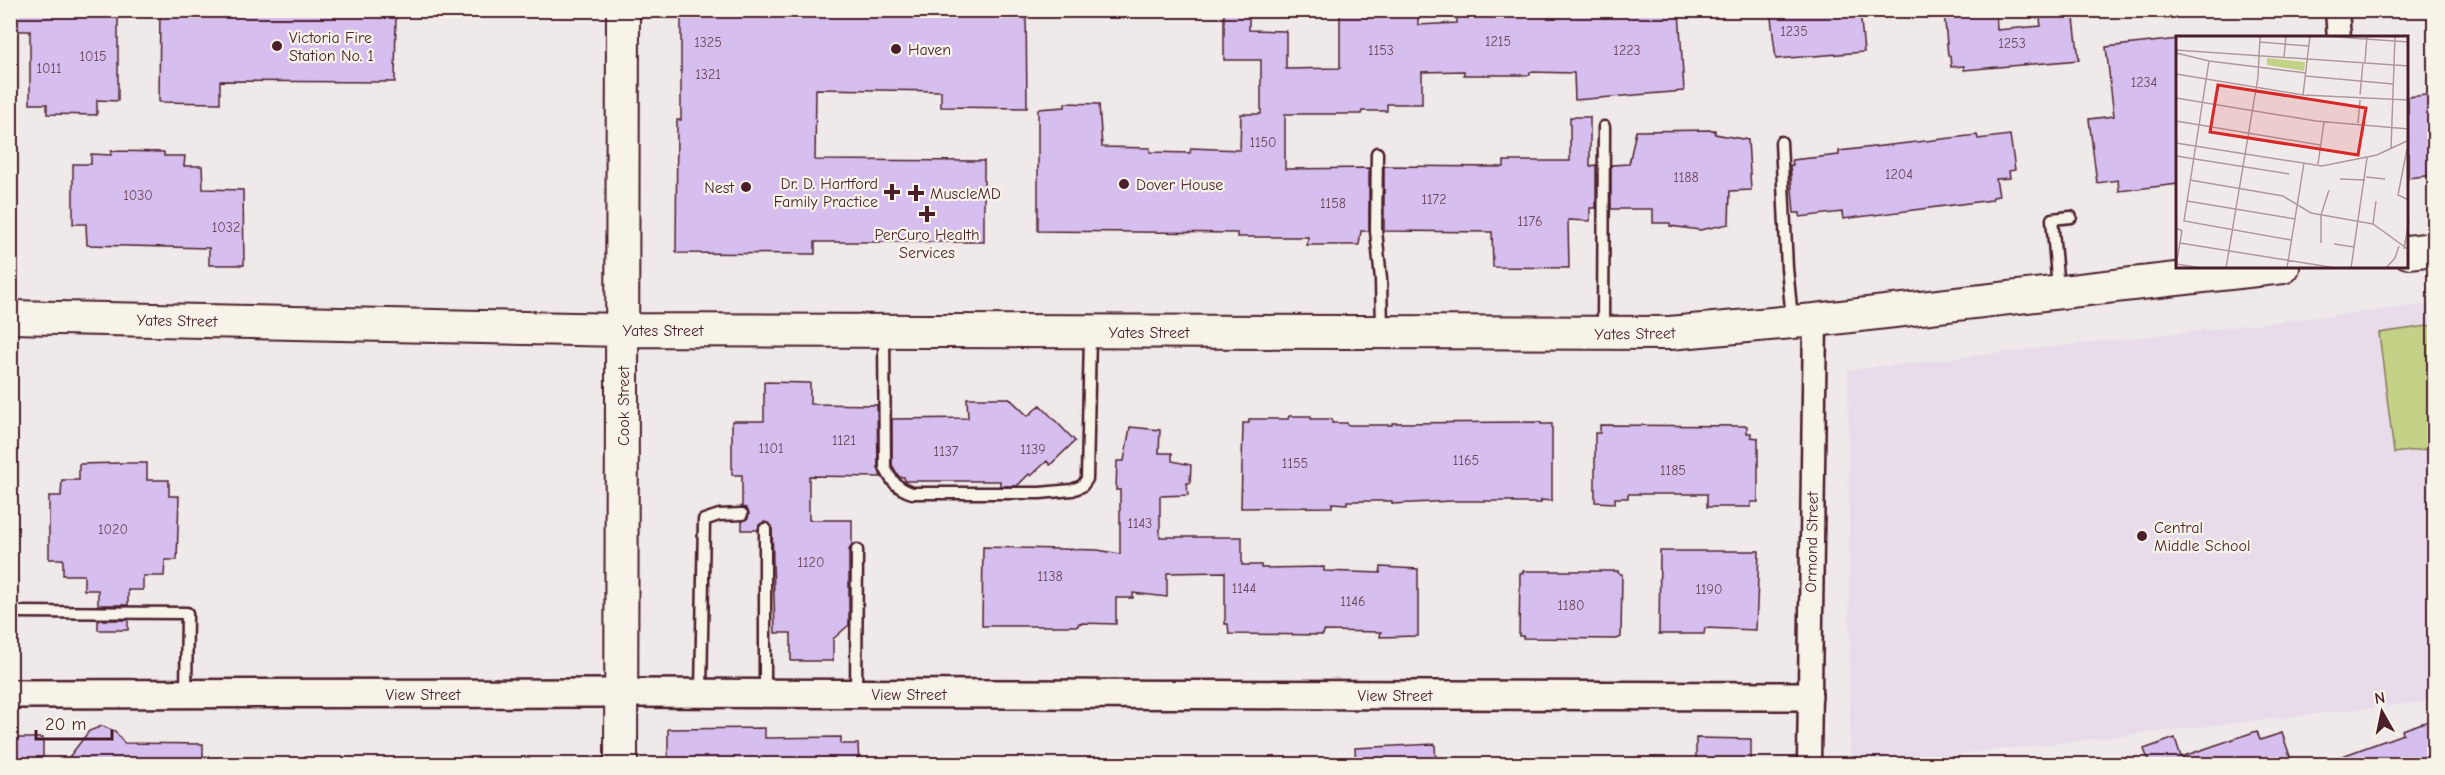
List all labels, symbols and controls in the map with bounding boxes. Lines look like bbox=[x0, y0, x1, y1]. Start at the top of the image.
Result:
house number: 1235 bbox=[1780, 23, 1808, 40]
place label: Victoria Fire Station No. 1 bbox=[289, 29, 374, 65]
house number: 1215 bbox=[1485, 33, 1511, 50]
house number: 1325 bbox=[694, 34, 722, 51]
house number: 1253 bbox=[1998, 35, 2026, 52]
inset map bbox=[2176, 36, 2409, 268]
marker: Victoria Fire Station No. 1 bbox=[270, 39, 284, 53]
place label: Haven bbox=[908, 41, 951, 59]
marker: Haven bbox=[889, 42, 903, 56]
house number: 1153 bbox=[1368, 42, 1394, 59]
house number: 1223 bbox=[1613, 42, 1641, 59]
house number: 1015 bbox=[79, 48, 107, 65]
house number: 1011 bbox=[36, 60, 62, 77]
house number: 1321 bbox=[695, 66, 721, 83]
house number: 1234 bbox=[2131, 74, 2158, 91]
house number: 1150 bbox=[1249, 134, 1277, 151]
house number: 1204 bbox=[1885, 166, 1913, 183]
house number: 1188 bbox=[1673, 169, 1699, 186]
place label: Dr. D. Hartford Family Practice bbox=[774, 175, 878, 211]
place label: Dover House bbox=[1136, 176, 1223, 194]
marker: Dover House bbox=[1117, 177, 1131, 191]
place label: Nest bbox=[704, 179, 734, 197]
marker: Nest bbox=[739, 180, 753, 194]
marker: Dr. D. Hartford Family Practice bbox=[883, 183, 901, 201]
marker: MuscleMD bbox=[907, 184, 925, 202]
place label: MuscleMD bbox=[930, 185, 1001, 203]
house number: 1030 bbox=[123, 187, 153, 204]
house number: 1172 bbox=[1421, 191, 1447, 208]
house number: 1158 bbox=[1320, 195, 1346, 212]
marker: PerCuro Health Services bbox=[918, 205, 936, 223]
house number: 1176 bbox=[1517, 213, 1543, 230]
house number: 1032 bbox=[212, 219, 240, 236]
place label: PerCuro Health Services bbox=[874, 226, 980, 262]
street label: Yates Street bbox=[136, 311, 218, 331]
street label: Yates Street bbox=[623, 322, 704, 340]
street label: Yates Street bbox=[1109, 324, 1190, 342]
street label: Yates Street bbox=[1594, 324, 1676, 344]
street label: Cook Street bbox=[615, 366, 633, 446]
house number: 1121 bbox=[832, 432, 856, 449]
house number: 1101 bbox=[758, 440, 784, 457]
house number: 1139 bbox=[1020, 441, 1046, 458]
house number: 1137 bbox=[934, 443, 959, 460]
house number: 1165 bbox=[1453, 452, 1479, 469]
house number: 1155 bbox=[1282, 455, 1308, 472]
house number: 1185 bbox=[1660, 462, 1686, 479]
street label: Ormond Street bbox=[1802, 491, 1822, 593]
house number: 1143 bbox=[1128, 515, 1152, 532]
place label: Central Middle School bbox=[2154, 519, 2250, 555]
house number: 1020 bbox=[98, 521, 128, 538]
marker: Central Middle School bbox=[2135, 529, 2149, 543]
house number: 1120 bbox=[798, 554, 824, 571]
house number: 1138 bbox=[1037, 568, 1063, 585]
house number: 1144 bbox=[1232, 580, 1257, 597]
house number: 1190 bbox=[1695, 581, 1723, 598]
house number: 1146 bbox=[1340, 593, 1366, 610]
house number: 1180 bbox=[1558, 597, 1584, 614]
north arrow bbox=[2352, 682, 2412, 742]
street label: View Street bbox=[385, 686, 461, 704]
street label: View Street bbox=[871, 686, 947, 704]
street label: View Street bbox=[1357, 687, 1433, 705]
text: N bbox=[2373, 688, 2386, 708]
scale bar bbox=[36, 703, 112, 741]
text: 20 m bbox=[45, 714, 86, 735]

